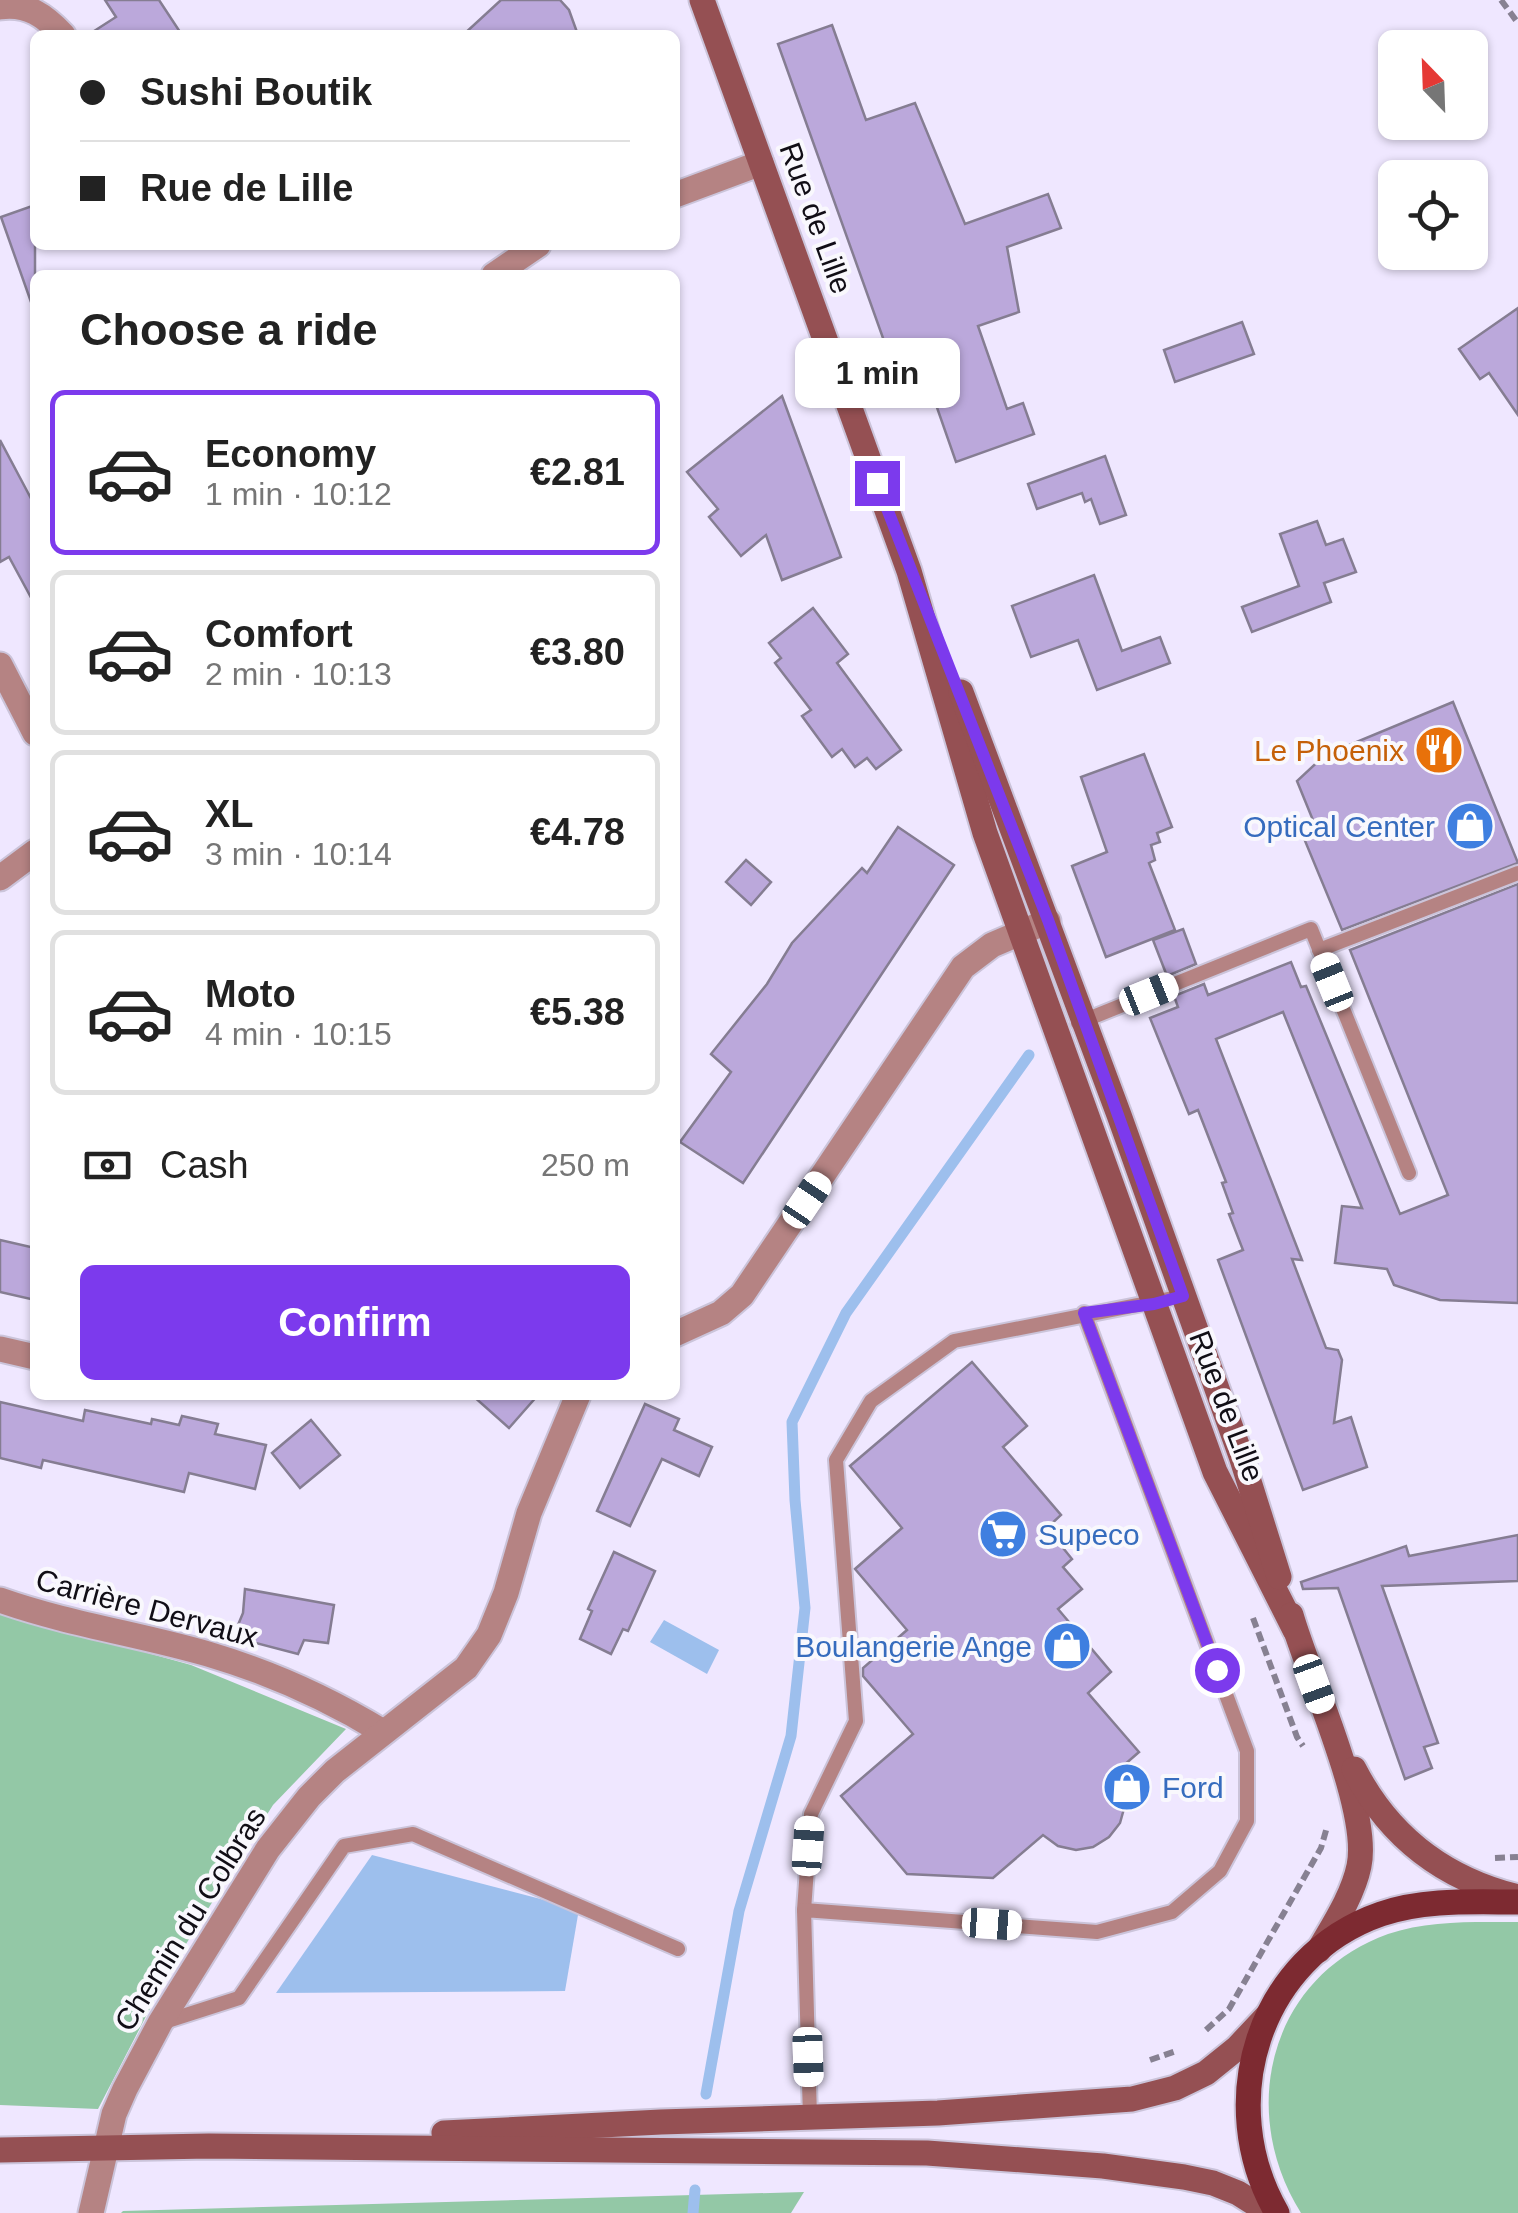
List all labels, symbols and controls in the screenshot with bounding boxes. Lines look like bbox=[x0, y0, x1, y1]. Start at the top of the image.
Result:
north arrow bbox=[1378, 30, 1488, 140]
map controls bbox=[1378, 30, 1488, 270]
text: Sushi Boutik bbox=[140, 71, 372, 113]
street label: Rue de Lille bbox=[773, 138, 859, 298]
button: locate bbox=[1378, 160, 1488, 270]
text: Rue de Lille bbox=[140, 167, 353, 209]
text: Choose a ride bbox=[80, 304, 378, 355]
callout: 1 min bbox=[794, 338, 960, 408]
text: 1 min bbox=[836, 355, 919, 391]
icon: car bbox=[85, 428, 175, 518]
text: Economy bbox=[205, 433, 376, 475]
text: €2.81 bbox=[530, 451, 625, 493]
route end bbox=[855, 461, 900, 506]
text: 1 min · 10:12 bbox=[205, 476, 392, 512]
icon: car bbox=[85, 608, 175, 698]
text: Comfort bbox=[205, 613, 353, 655]
text: €3.80 bbox=[530, 631, 625, 673]
text: 2 min · 10:13 bbox=[205, 656, 392, 692]
restaurant icon: Le Phoenix bbox=[1413, 724, 1465, 776]
place label: Le Phoenix bbox=[1254, 734, 1404, 767]
icon: car bbox=[85, 788, 175, 878]
text: XL bbox=[205, 793, 254, 835]
shop icon: Optical Center bbox=[1444, 800, 1496, 852]
place label: Optical Center bbox=[1243, 810, 1435, 843]
text: €4.78 bbox=[530, 811, 625, 853]
text: 3 min · 10:14 bbox=[205, 836, 392, 872]
car bbox=[1307, 949, 1357, 1015]
icon: car bbox=[85, 968, 175, 1058]
car bbox=[1116, 969, 1182, 1019]
text: Moto bbox=[205, 973, 296, 1015]
text: €5.38 bbox=[530, 991, 625, 1033]
text: 4 min · 10:15 bbox=[205, 1016, 392, 1052]
icon: cash bbox=[80, 1138, 135, 1193]
text: Cash bbox=[160, 1144, 249, 1186]
text: 250 m bbox=[541, 1147, 630, 1183]
car bbox=[778, 1167, 836, 1233]
button: Confirm bbox=[80, 1265, 630, 1380]
street label: Rue de Lille bbox=[1183, 1326, 1271, 1486]
supermarket icon: Supeco bbox=[977, 1508, 1029, 1560]
place label: Supeco bbox=[1038, 1518, 1140, 1551]
street label: Carrière Dervaux bbox=[32, 1563, 262, 1653]
shop icon: Boulangerie Ange bbox=[1041, 1620, 1093, 1672]
place label: Boulangerie Ange bbox=[795, 1630, 1032, 1663]
route start bbox=[1195, 1648, 1240, 1693]
car bbox=[1290, 1651, 1338, 1717]
shop icon: Ford bbox=[1101, 1761, 1153, 1813]
place label: Ford bbox=[1162, 1771, 1224, 1804]
street label: Chemin du Colbras bbox=[108, 1801, 272, 2037]
car bbox=[791, 1815, 825, 1877]
car bbox=[961, 1907, 1023, 1941]
car bbox=[792, 2026, 824, 2088]

